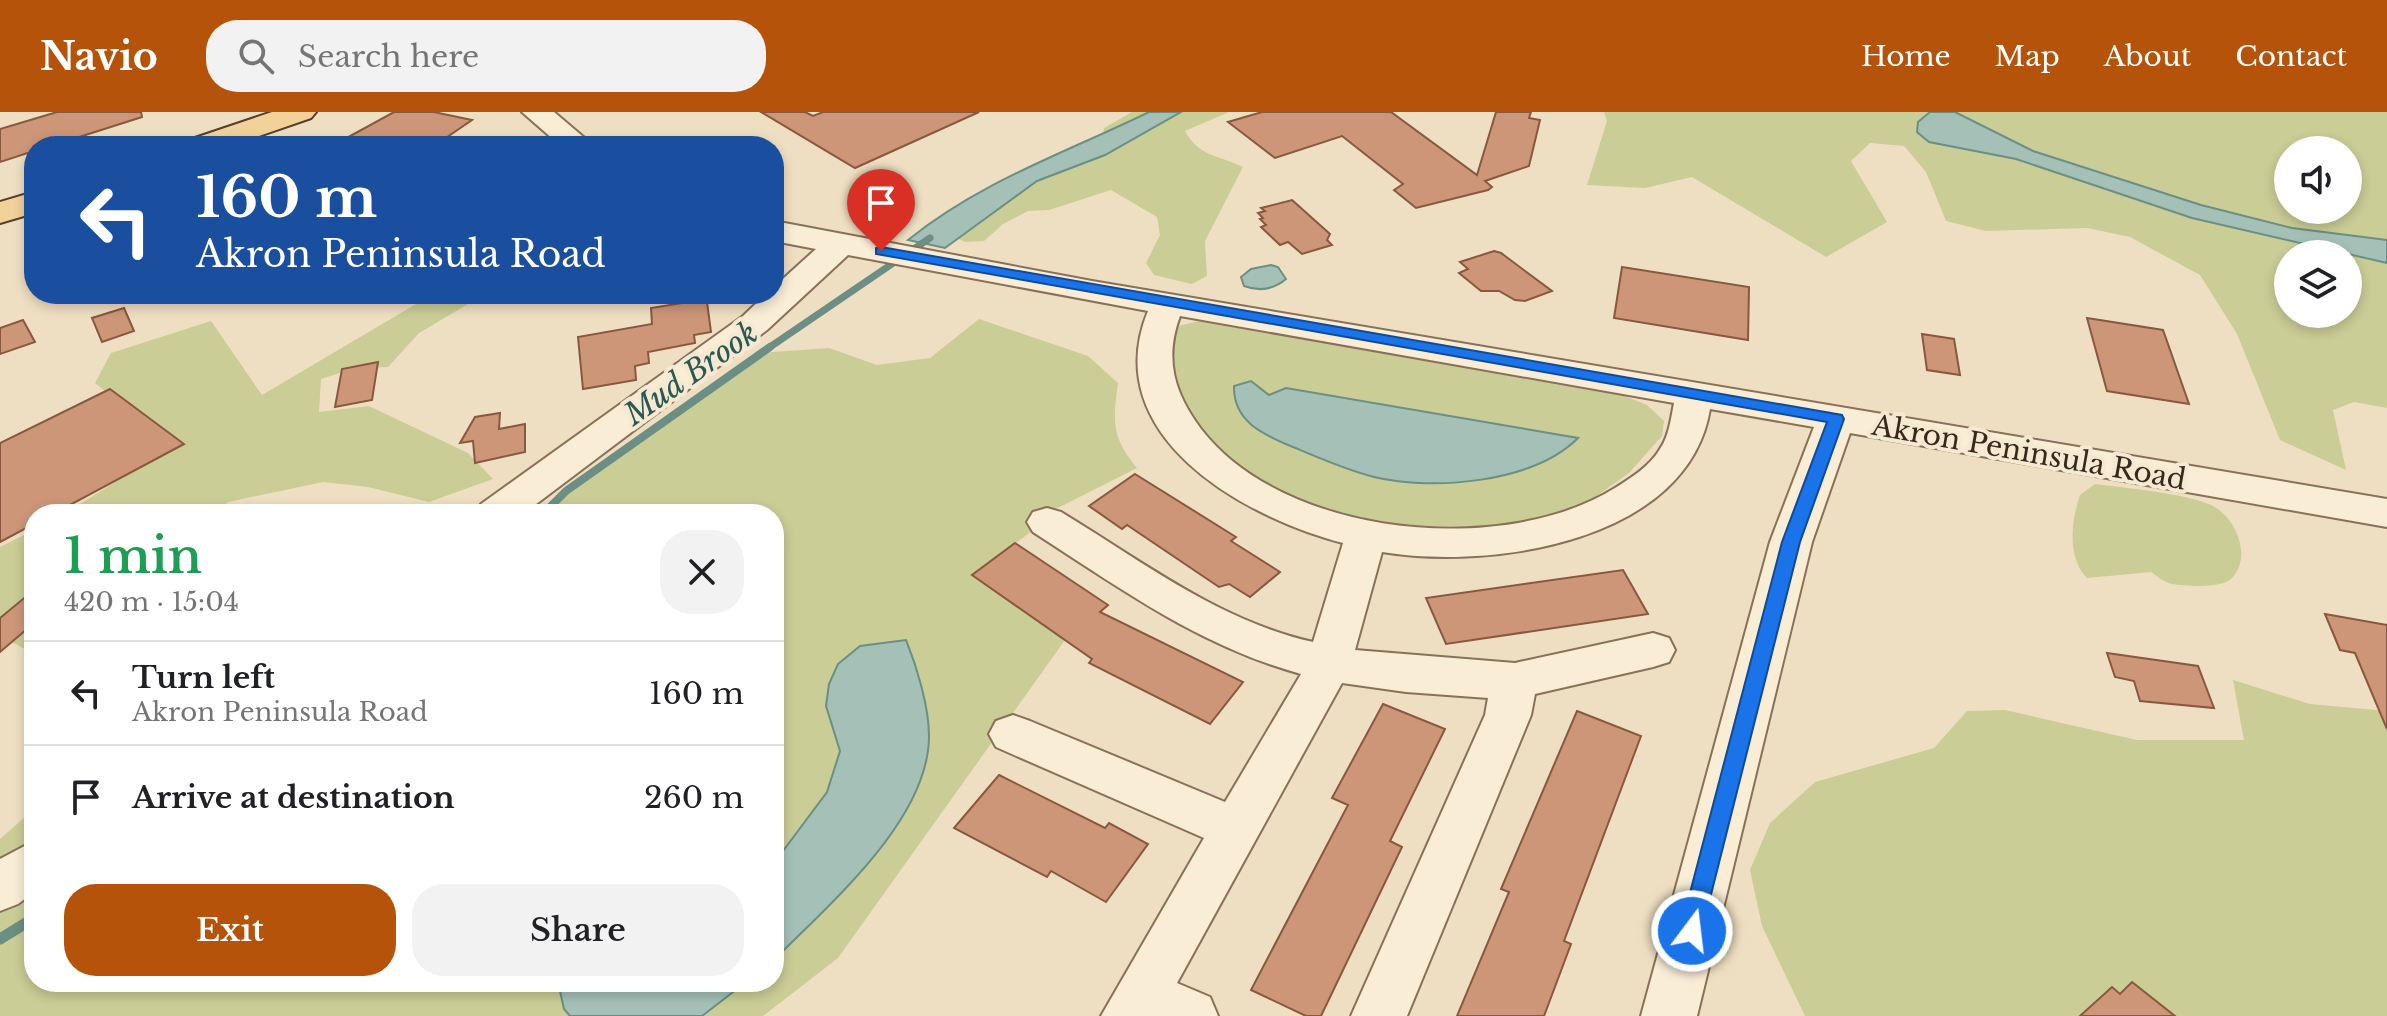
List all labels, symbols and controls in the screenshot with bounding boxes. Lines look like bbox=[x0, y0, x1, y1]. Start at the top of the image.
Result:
search box bbox=[206, 20, 766, 92]
text: Navio bbox=[40, 33, 158, 80]
icon: search bbox=[234, 34, 278, 78]
text: Search here bbox=[298, 38, 479, 75]
text: Home bbox=[1861, 39, 1951, 74]
text: Map bbox=[1995, 39, 2060, 74]
text: About bbox=[2104, 39, 2191, 74]
text: Contact bbox=[2235, 39, 2347, 74]
map controls bbox=[2274, 136, 2362, 328]
button: sound bbox=[2274, 136, 2362, 224]
text: 160 m bbox=[196, 163, 377, 232]
icon: left bbox=[64, 168, 168, 272]
pin bbox=[847, 169, 915, 251]
icon: arrive bbox=[859, 181, 903, 225]
text: Akron Peninsula Road bbox=[196, 232, 605, 277]
button: layers bbox=[2274, 240, 2362, 328]
water label: Mud Brook bbox=[616, 314, 765, 434]
street label: Akron Peninsula Road bbox=[1868, 407, 2189, 497]
text: 1 min bbox=[64, 526, 202, 586]
button: close bbox=[660, 530, 744, 614]
text: 420 m · 15:04 bbox=[64, 586, 239, 618]
text: Turn left bbox=[132, 659, 275, 696]
icon: left bbox=[64, 671, 108, 715]
text: 160 m bbox=[649, 675, 744, 712]
text: Akron Peninsula Road bbox=[132, 696, 428, 728]
icon: arrive bbox=[64, 775, 108, 819]
text: Arrive at destination bbox=[132, 779, 455, 816]
text: 260 m bbox=[644, 779, 744, 816]
button: Exit bbox=[64, 884, 396, 976]
button: Share bbox=[412, 884, 744, 976]
position arrow bbox=[1650, 889, 1734, 973]

